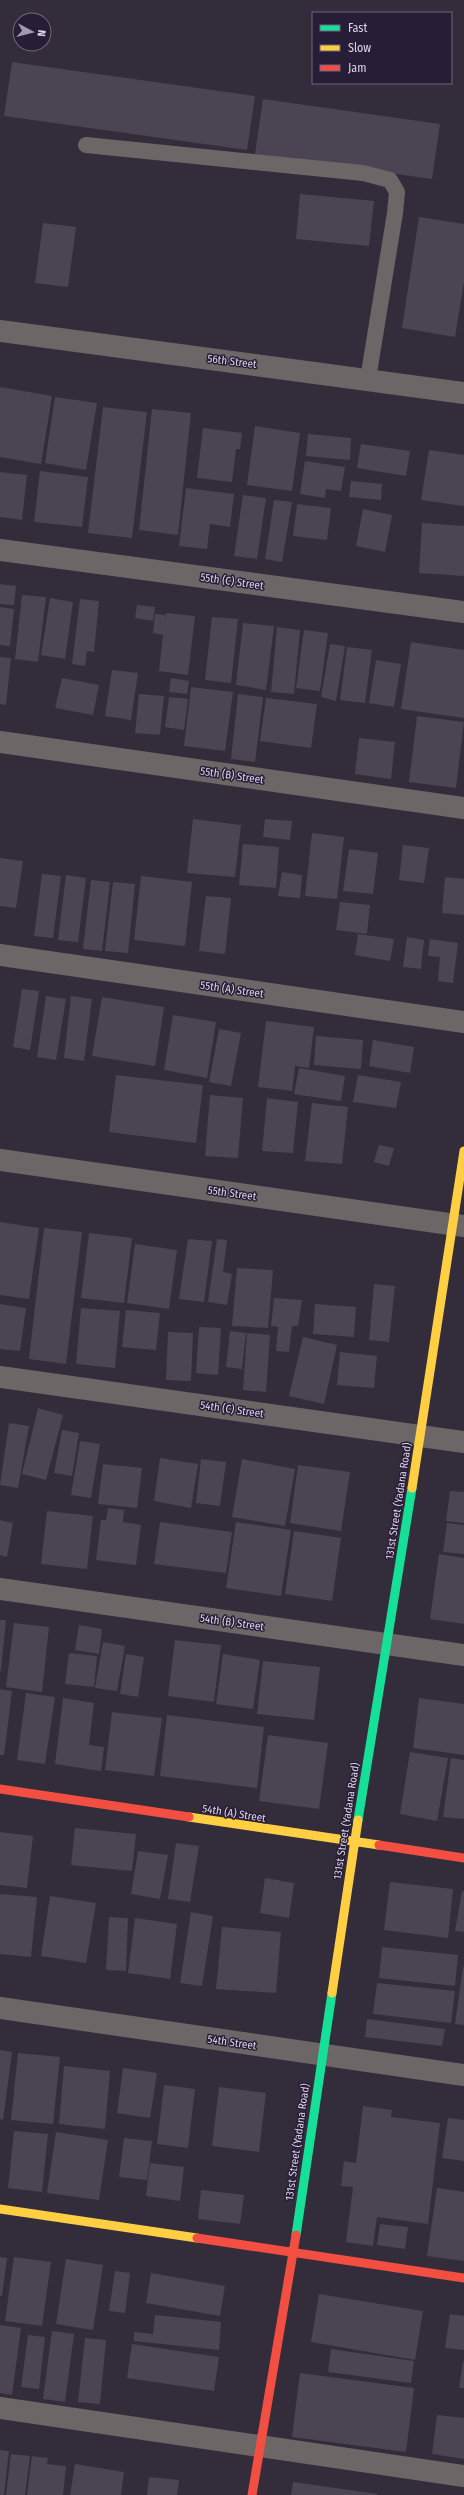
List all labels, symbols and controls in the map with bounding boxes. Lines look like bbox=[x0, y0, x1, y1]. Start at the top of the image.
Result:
north arrow bbox=[12, 12, 52, 52]
legend bbox=[312, 12, 452, 84]
text: Fast bbox=[348, 21, 367, 35]
text: N bbox=[35, 29, 48, 37]
text: Slow bbox=[348, 41, 371, 55]
text: Jam bbox=[348, 61, 366, 75]
street label: 56th Street bbox=[207, 352, 258, 371]
street label: 55th (C) Street bbox=[199, 571, 265, 592]
street label: 55th (B) Street bbox=[199, 765, 265, 786]
street label: 55th (A) Street bbox=[199, 979, 265, 1000]
street label: 55th Street bbox=[207, 1184, 257, 1203]
street label: 54th (C) Street bbox=[199, 1399, 265, 1420]
street label: 131st Street (Yadana Road) bbox=[383, 1442, 414, 1560]
street label: 54th (B) Street bbox=[199, 1612, 265, 1633]
street label: 131st Street (Yadana Road) bbox=[331, 1762, 362, 1880]
street label: 54th (A) Street bbox=[201, 1802, 267, 1825]
street label: 54th Street bbox=[207, 2033, 258, 2052]
street label: 131st Street (Yadana Road) bbox=[283, 2083, 312, 2201]

